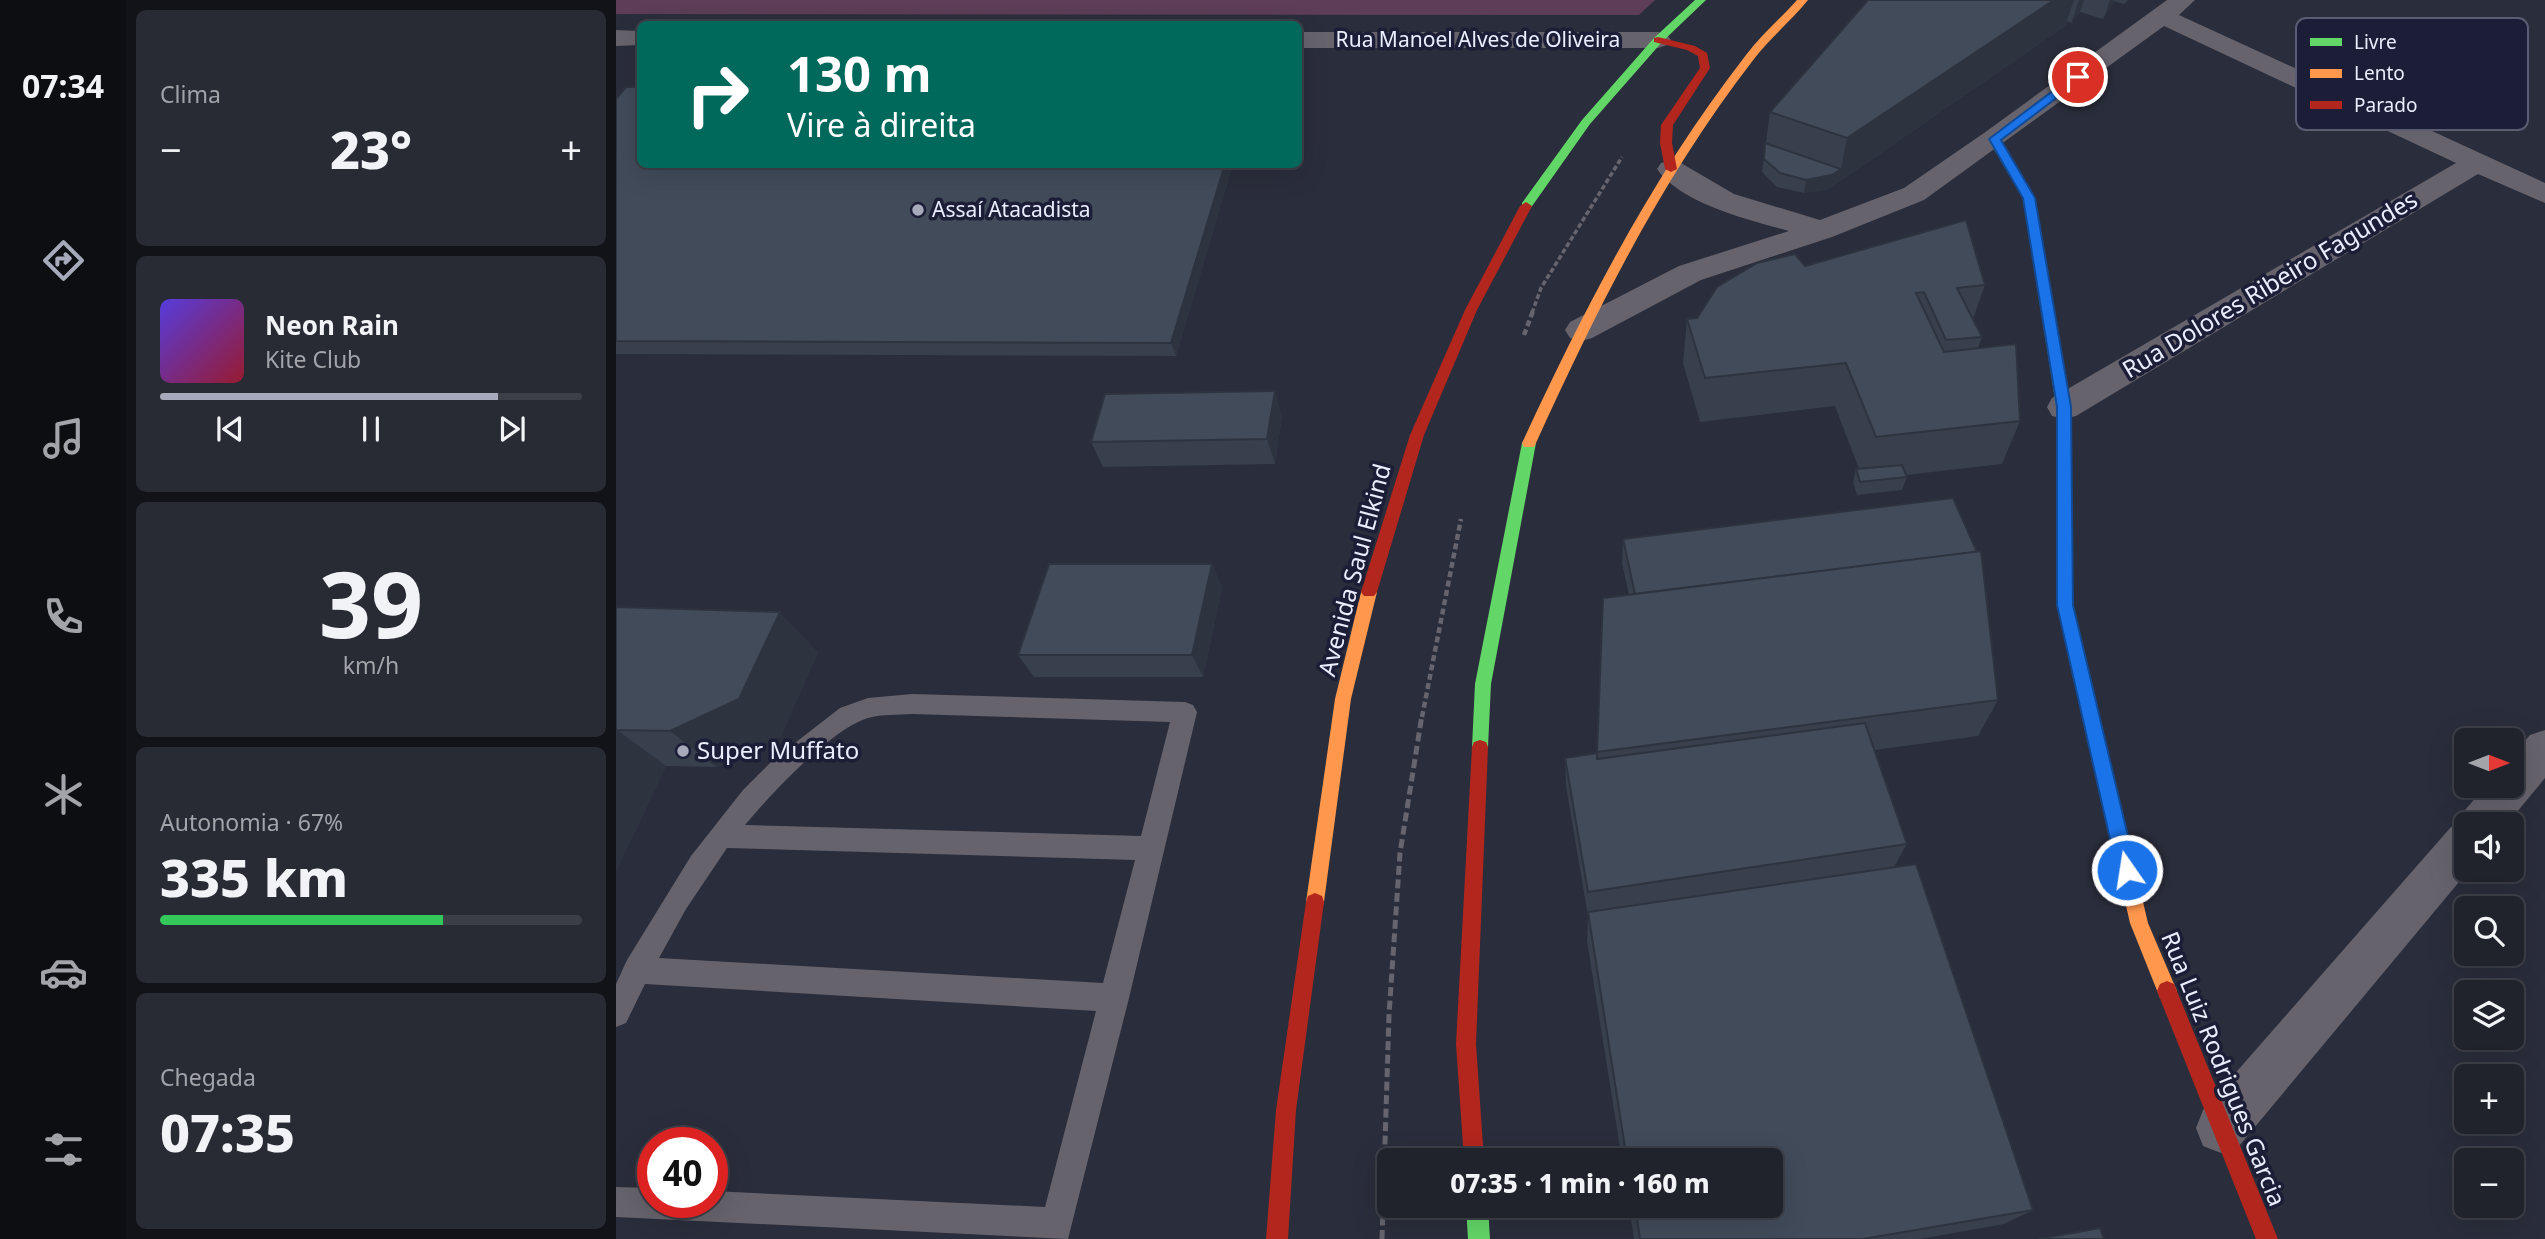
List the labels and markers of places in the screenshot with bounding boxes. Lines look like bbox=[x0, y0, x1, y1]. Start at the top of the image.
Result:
pin bbox=[2048, 47, 2108, 107]
place label: Assaí Atacadista bbox=[932, 195, 1091, 223]
marker: Assaí Atacadista bbox=[910, 202, 926, 218]
place label: Super Muffato bbox=[697, 733, 859, 766]
marker: Super Muffato bbox=[675, 743, 691, 759]

